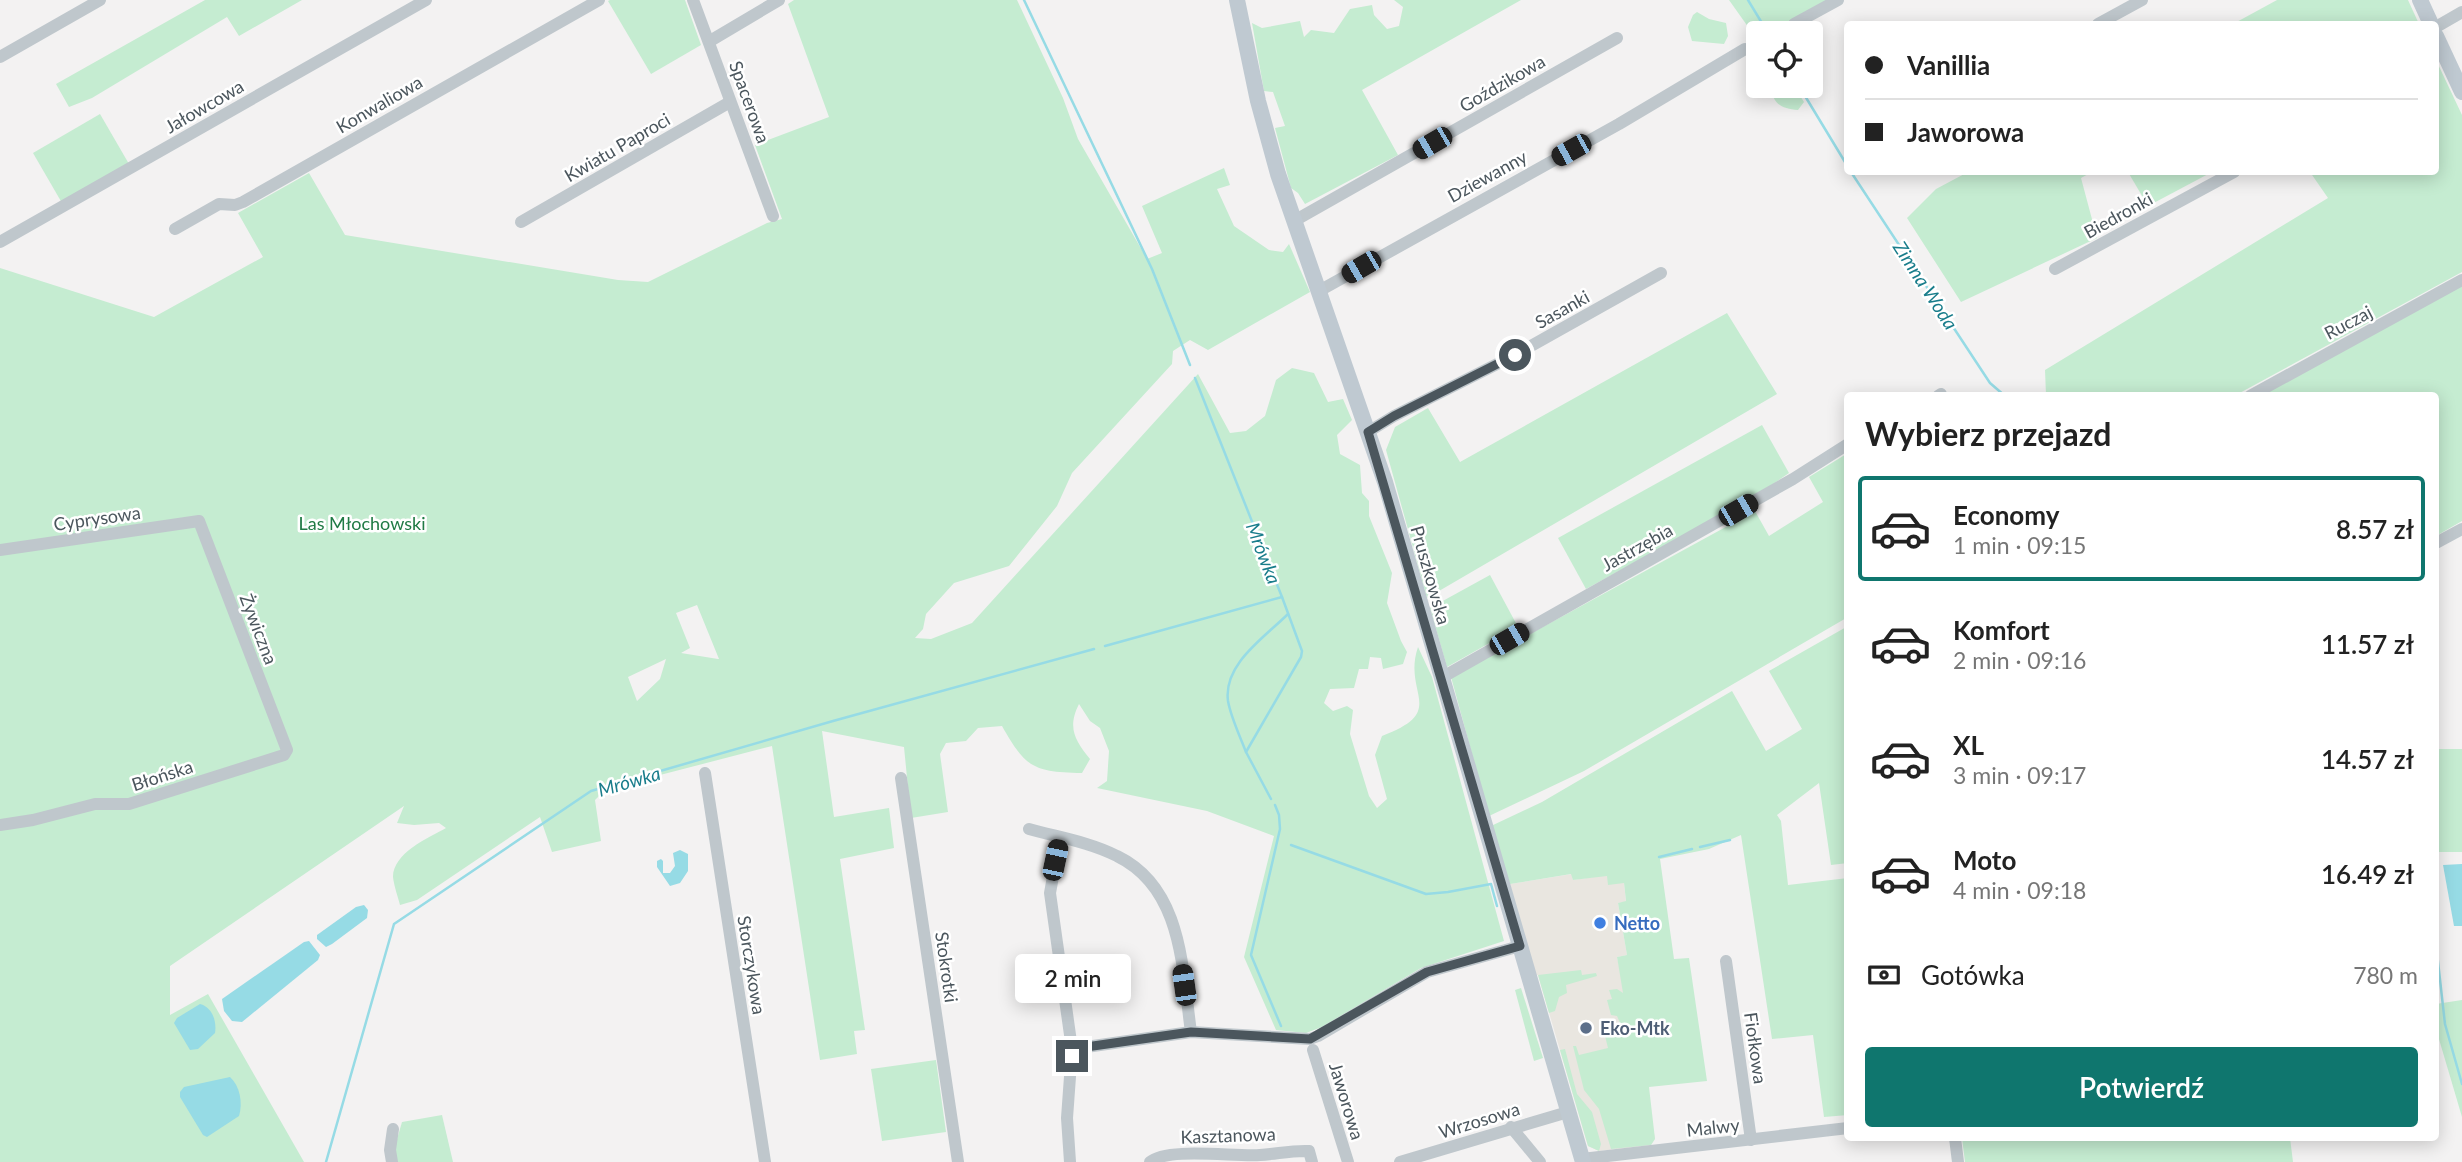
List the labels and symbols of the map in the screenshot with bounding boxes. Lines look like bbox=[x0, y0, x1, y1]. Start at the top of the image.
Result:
street label: Goździkowa bbox=[1455, 50, 1549, 116]
street label: Spacerowa bbox=[725, 58, 775, 146]
street label: Konwaliowa bbox=[332, 70, 426, 138]
street label: Jałowcowa bbox=[161, 75, 247, 137]
street label: Kwiatu Paproci bbox=[560, 108, 674, 186]
car bbox=[1409, 123, 1456, 163]
car bbox=[1548, 131, 1595, 169]
street label: Dziewanny bbox=[1443, 145, 1531, 207]
street label: Biedronki bbox=[2080, 187, 2156, 243]
water label: Zimna Woda bbox=[1888, 236, 1963, 333]
car bbox=[1338, 247, 1385, 287]
street label: Sasanki bbox=[1531, 285, 1593, 333]
street label: Ruczaj bbox=[2320, 300, 2376, 344]
route start bbox=[1499, 339, 1531, 371]
car bbox=[1715, 490, 1762, 530]
street label: Cyprysowa bbox=[52, 501, 142, 535]
park label: Las Młochowski bbox=[299, 512, 425, 534]
water label: Mrówka bbox=[1242, 519, 1286, 587]
street label: Jastrzębia bbox=[1598, 519, 1676, 575]
street label: Pruszkowska bbox=[1406, 523, 1456, 627]
street label: Żywiczna bbox=[236, 591, 282, 667]
car bbox=[1486, 619, 1533, 659]
street label: Błońska bbox=[129, 755, 195, 795]
water label: Mrówka bbox=[595, 761, 663, 801]
car bbox=[1041, 837, 1070, 883]
place label: Netto bbox=[1614, 912, 1660, 934]
street label: Storczykowa bbox=[733, 914, 771, 1016]
marker: Netto bbox=[1592, 915, 1608, 931]
street label: Stokrotki bbox=[931, 930, 963, 1004]
callout: 2 min bbox=[1014, 954, 1130, 1004]
car bbox=[1171, 963, 1198, 1007]
street label: Fiołkowa bbox=[1740, 1011, 1772, 1085]
place label: Eko-Mtk bbox=[1600, 1017, 1670, 1039]
marker: Eko-Mtk bbox=[1578, 1020, 1594, 1036]
route end bbox=[1056, 1040, 1088, 1072]
street label: Jaworowa bbox=[1325, 1060, 1369, 1142]
street label: Wrzosowa bbox=[1436, 1097, 1522, 1143]
street label: Malwy bbox=[1685, 1113, 1741, 1141]
street label: Kasztanowa bbox=[1180, 1122, 1276, 1148]

